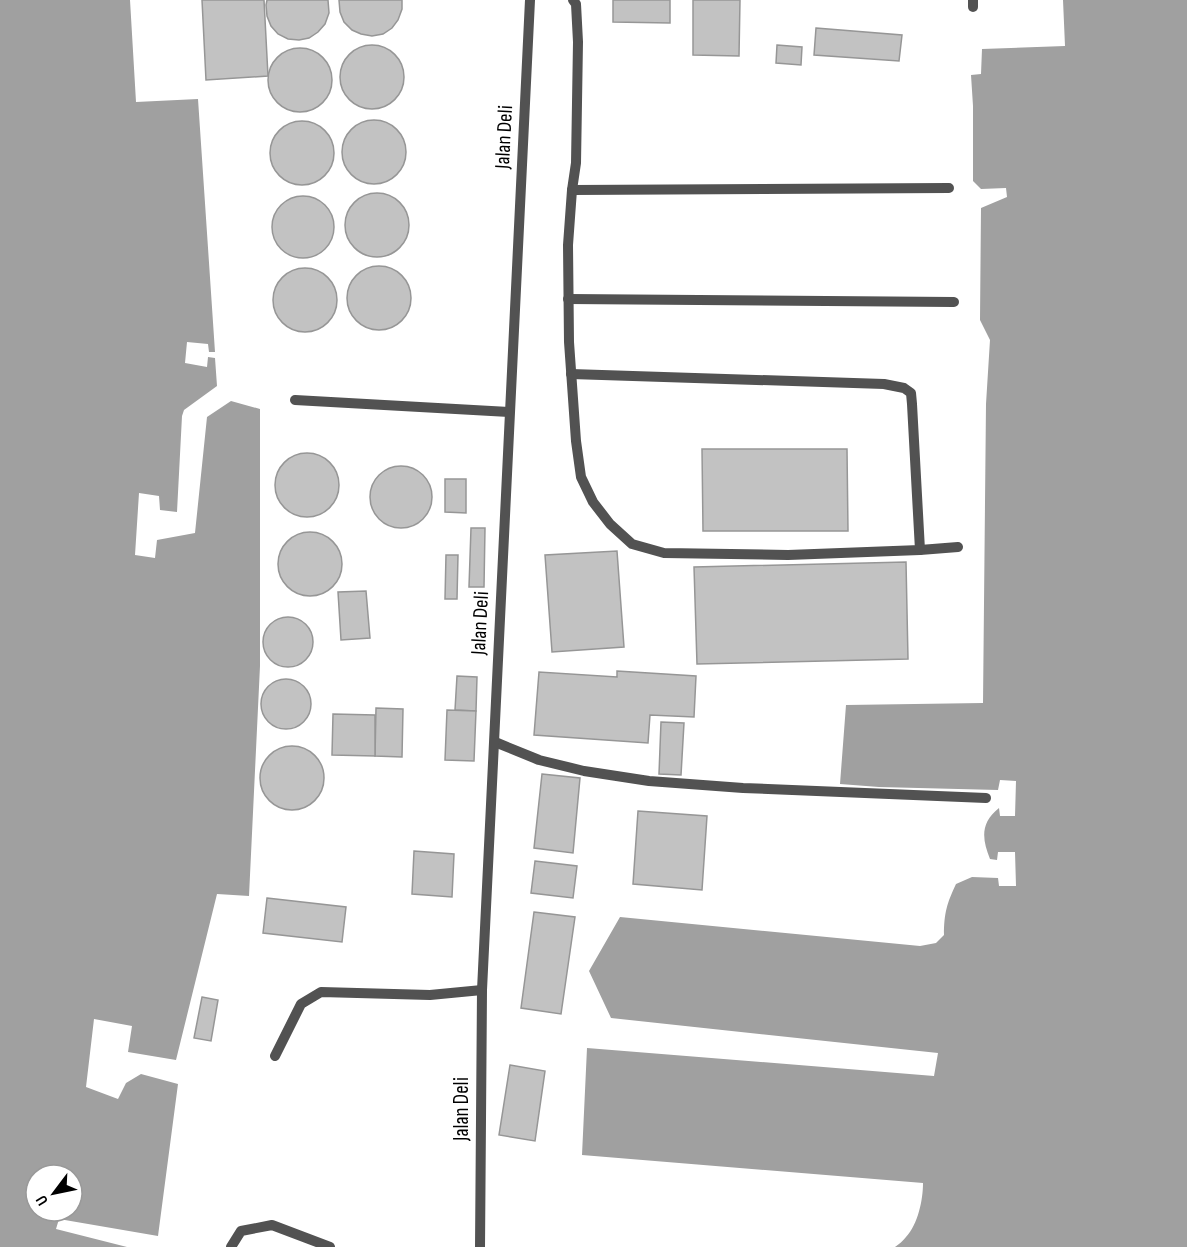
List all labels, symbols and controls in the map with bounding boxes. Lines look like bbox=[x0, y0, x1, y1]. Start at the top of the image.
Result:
street label: Jalan Deli bbox=[490, 105, 518, 170]
street label: Jalan Deli bbox=[466, 591, 494, 656]
street label: Jalan Deli bbox=[449, 1077, 474, 1142]
north arrow bbox=[24, 1163, 84, 1223]
text: U bbox=[32, 1192, 53, 1209]

